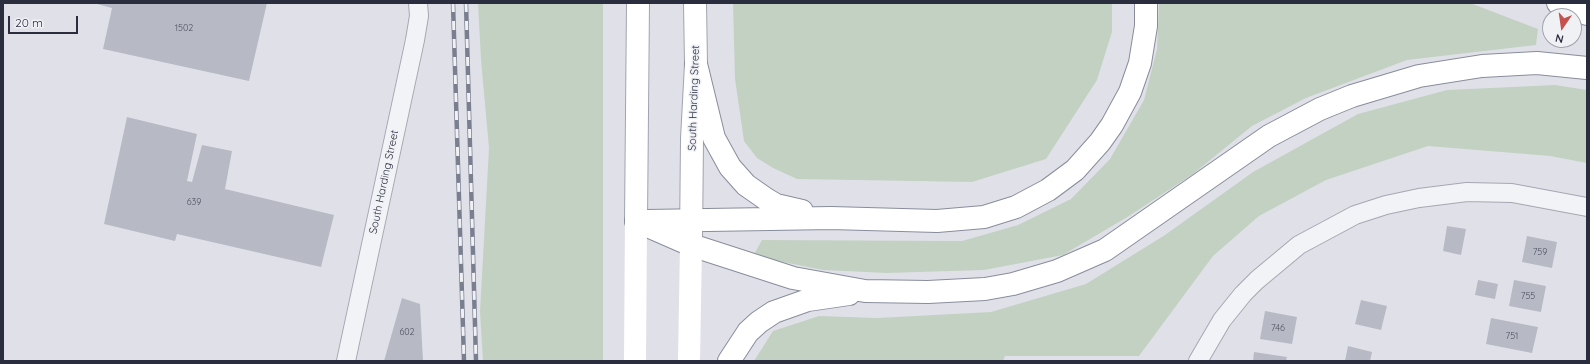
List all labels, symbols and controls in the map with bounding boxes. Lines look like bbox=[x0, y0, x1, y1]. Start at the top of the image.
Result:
scale bar bbox=[10, 8, 80, 34]
north arrow bbox=[1542, 8, 1582, 48]
text: 20 m bbox=[15, 15, 43, 30]
house number: 1502 bbox=[175, 23, 193, 33]
text: N bbox=[1554, 31, 1565, 46]
street label: South Harding Street bbox=[686, 45, 702, 151]
street label: South Harding Street bbox=[367, 129, 401, 235]
house number: 639 bbox=[187, 197, 201, 207]
house number: 759 bbox=[1533, 247, 1547, 257]
house number: 755 bbox=[1521, 291, 1535, 301]
house number: 746 bbox=[1271, 323, 1285, 333]
house number: 602 bbox=[399, 327, 415, 337]
house number: 751 bbox=[1506, 331, 1518, 341]

